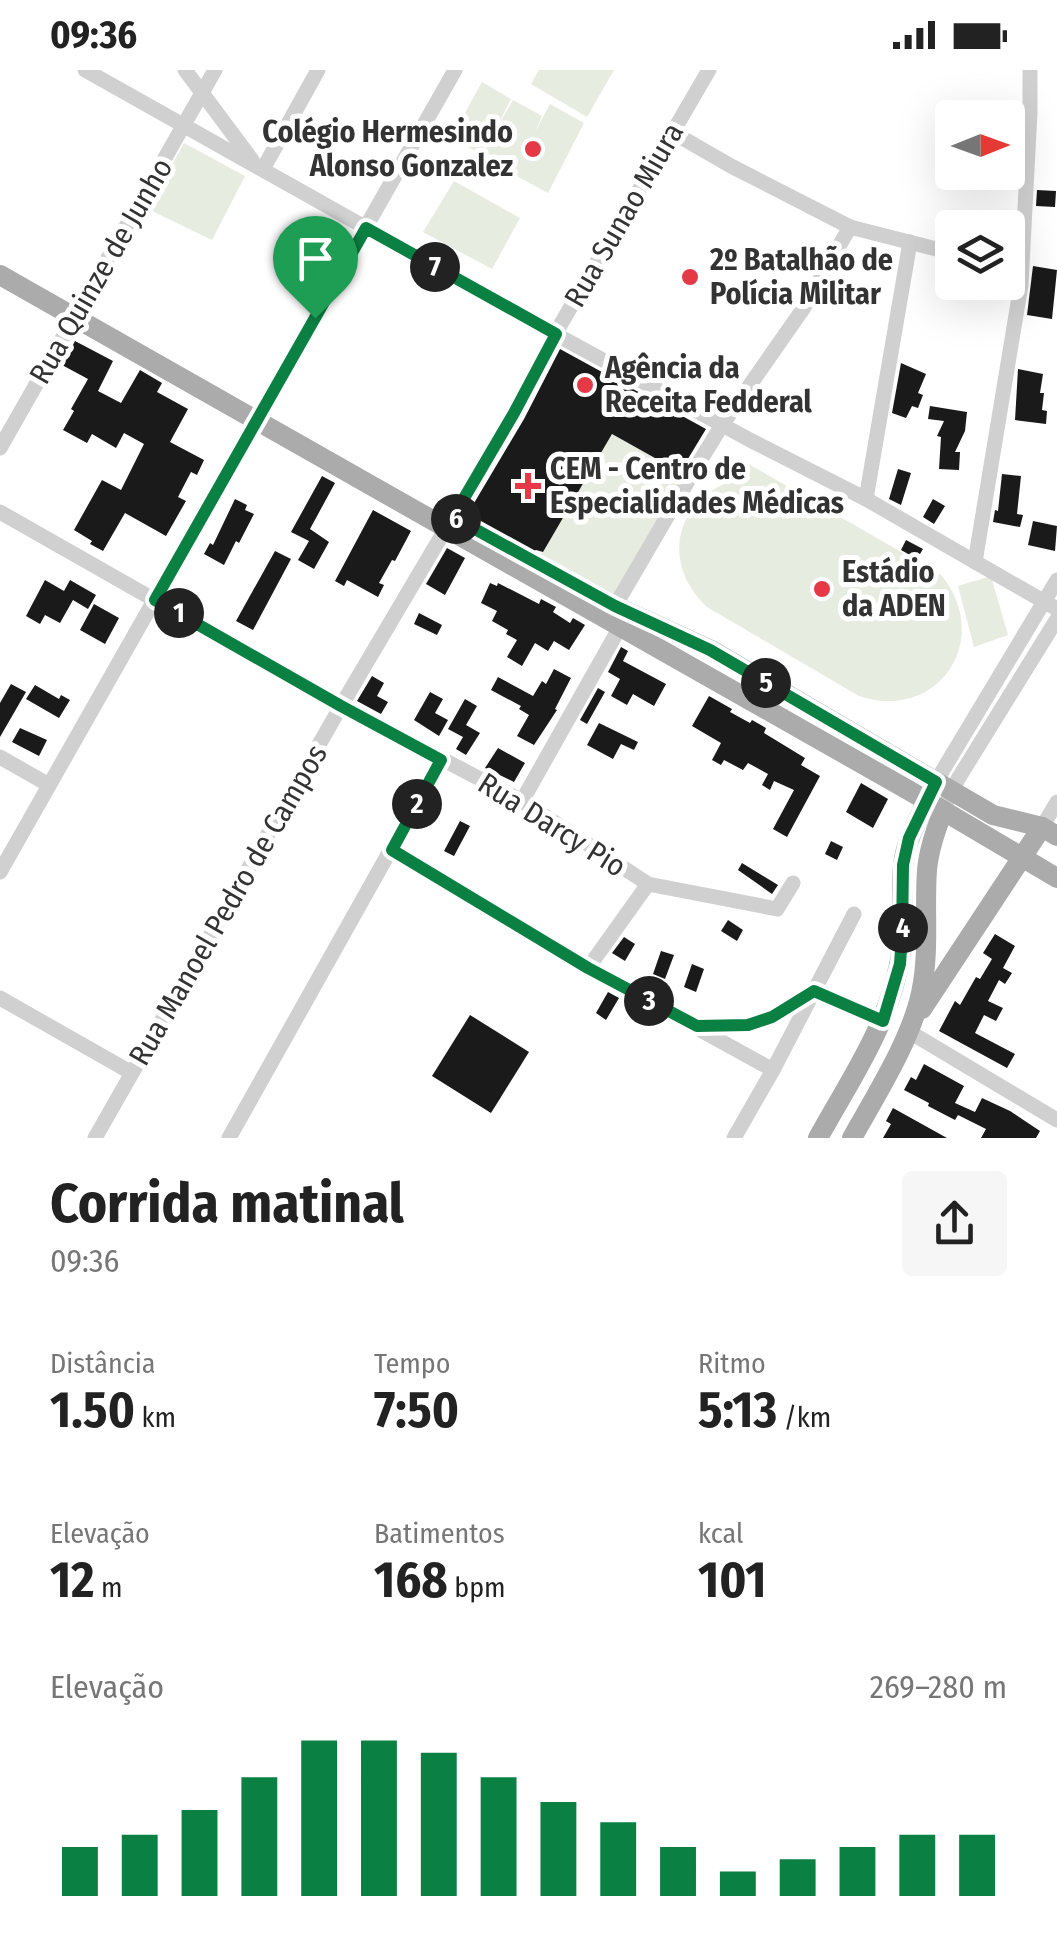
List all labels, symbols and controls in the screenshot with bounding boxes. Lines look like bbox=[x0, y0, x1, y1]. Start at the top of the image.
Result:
text: 09:36 bbox=[50, 12, 137, 58]
north arrow bbox=[935, 100, 1025, 190]
map controls bbox=[935, 100, 1025, 300]
place label: Colégio Hermesindo Alonso Gonzalez bbox=[262, 114, 513, 184]
street label: Rua Sunao Miura bbox=[557, 117, 691, 313]
marker: Colégio Hermesindo Alonso Gonzalez bbox=[522, 138, 544, 160]
street label: Rua Quinze de Junho bbox=[22, 152, 180, 390]
button: layers bbox=[935, 210, 1025, 300]
pin bbox=[273, 216, 358, 319]
icon: arrive bbox=[288, 231, 343, 286]
pin: 7 bbox=[410, 242, 460, 292]
place label: 2º Batalhão de Polícia Militar bbox=[709, 242, 893, 312]
text: 7 bbox=[429, 250, 441, 283]
marker: 2º Batalhão de Polícia Militar bbox=[679, 266, 701, 288]
place label: Agência da Receita Fedderal bbox=[604, 350, 813, 420]
marker: Agência da Receita Fedderal bbox=[574, 374, 596, 396]
place label: CEM - Centro de Especialidades Médicas bbox=[550, 451, 844, 521]
marker: CEM - Centro de Especialidades Médicas bbox=[515, 473, 541, 499]
pin: 6 bbox=[431, 494, 481, 544]
text: 6 bbox=[449, 502, 463, 535]
place label: Estádio da ADEN bbox=[842, 554, 946, 624]
marker: Estádio da ADEN bbox=[811, 578, 833, 600]
pin: 1 bbox=[154, 588, 204, 638]
text: 1 bbox=[173, 596, 185, 629]
pin: 5 bbox=[741, 658, 791, 708]
text: 5 bbox=[759, 666, 773, 699]
street label: Rua Manoel Pedro de Campos bbox=[121, 738, 335, 1072]
street label: Rua Darcy Pio bbox=[471, 765, 633, 885]
pin: 2 bbox=[392, 779, 442, 829]
text: 2 bbox=[411, 787, 423, 820]
pin: 4 bbox=[878, 903, 928, 953]
text: 4 bbox=[896, 911, 910, 944]
pin: 3 bbox=[624, 976, 674, 1026]
text: 3 bbox=[642, 984, 656, 1017]
text: Corrida matinal bbox=[50, 1171, 404, 1237]
button: share bbox=[902, 1171, 1007, 1276]
text: 09:36 bbox=[50, 1242, 119, 1280]
text: Distância bbox=[50, 1347, 155, 1380]
text: Tempo bbox=[374, 1347, 450, 1380]
text: Ritmo bbox=[698, 1347, 766, 1380]
text: 1.50 bbox=[50, 1380, 135, 1440]
text: 7:50 bbox=[374, 1380, 459, 1440]
text: 5:13 bbox=[698, 1380, 777, 1440]
text: km bbox=[135, 1401, 176, 1434]
text: /km bbox=[777, 1401, 831, 1434]
text: Elevação bbox=[50, 1517, 150, 1550]
text: Batimentos bbox=[374, 1517, 505, 1550]
text: kcal bbox=[698, 1517, 743, 1550]
text: 12 bbox=[50, 1550, 94, 1610]
text: 168 bbox=[374, 1550, 448, 1610]
text: 101 bbox=[698, 1550, 767, 1610]
text: m bbox=[94, 1571, 122, 1604]
text: bpm bbox=[448, 1571, 506, 1604]
text: Elevação bbox=[50, 1668, 164, 1706]
text: 269–280 m bbox=[870, 1668, 1007, 1706]

